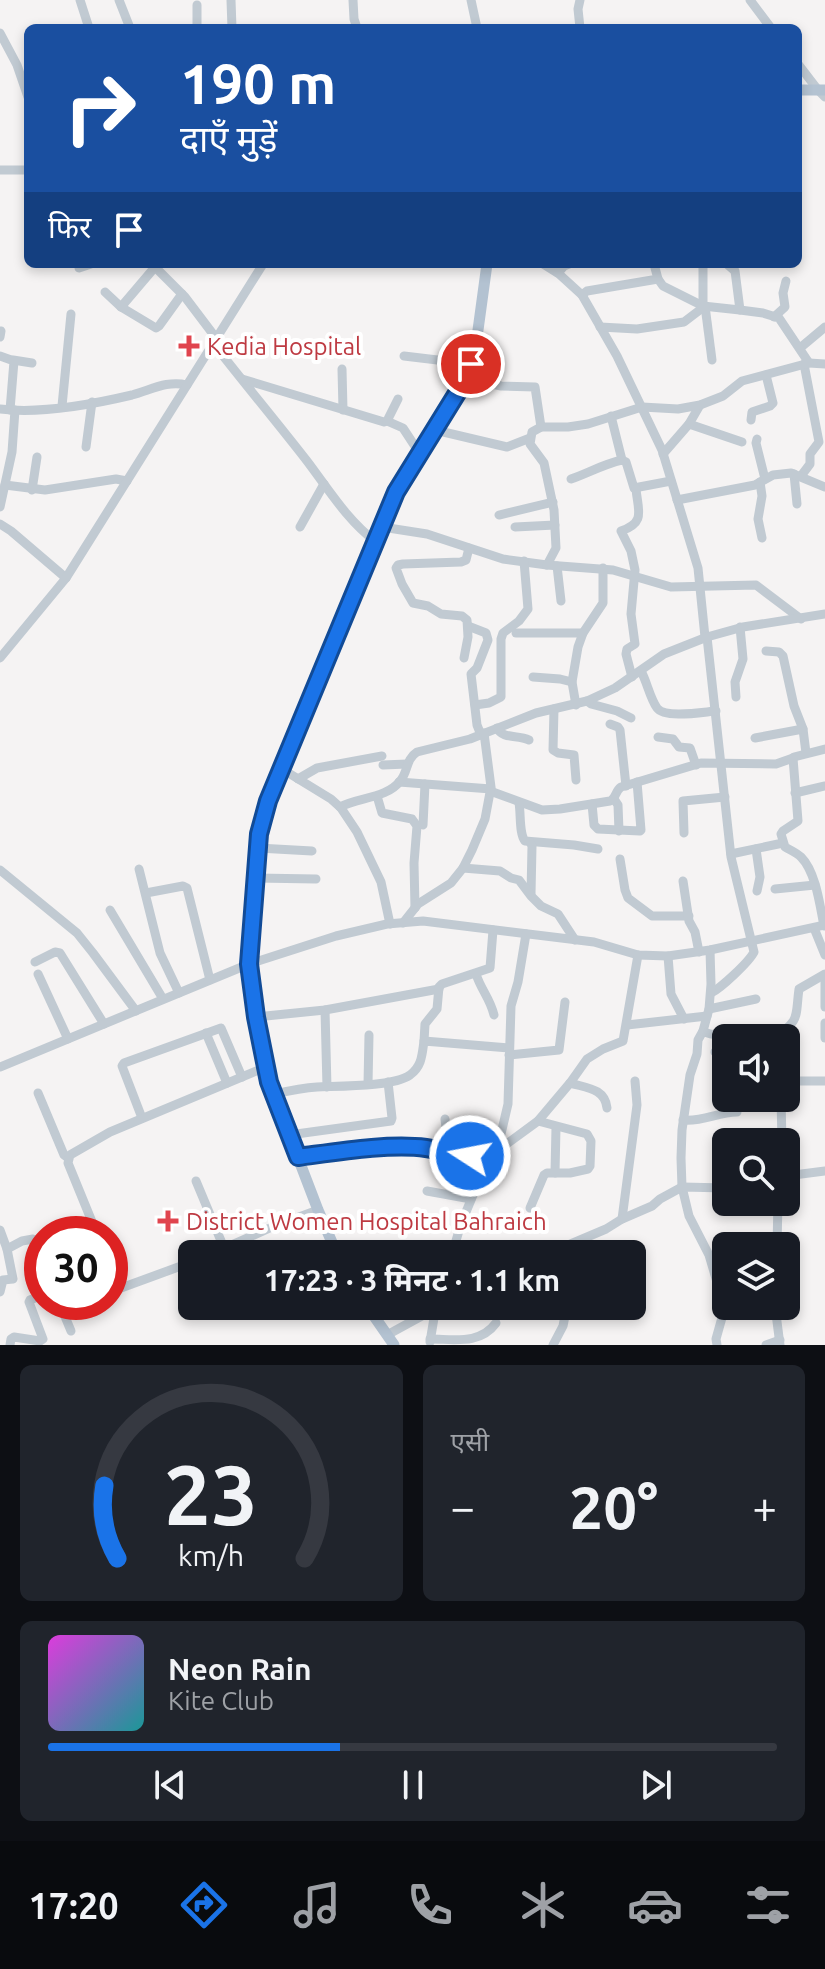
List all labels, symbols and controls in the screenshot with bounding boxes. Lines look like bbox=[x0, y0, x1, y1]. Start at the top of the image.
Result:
text: 190 m bbox=[180, 52, 336, 115]
icon: right bbox=[48, 56, 152, 160]
text: दाएँ मुड़ें bbox=[180, 118, 277, 159]
icon: arrive bbox=[107, 208, 151, 252]
text: फिर bbox=[48, 210, 91, 244]
pin bbox=[437, 330, 505, 398]
place label: Kedia Hospital bbox=[207, 333, 361, 360]
marker: Kedia Hospital bbox=[178, 335, 200, 357]
icon: arrive bbox=[449, 342, 493, 386]
map controls bbox=[712, 1024, 800, 1320]
button: sound bbox=[712, 1024, 800, 1112]
position arrow bbox=[428, 1114, 512, 1198]
button: search bbox=[712, 1128, 800, 1216]
place label: District Women Hospital Bahraich bbox=[186, 1208, 547, 1235]
marker: District Women Hospital Bahraich bbox=[157, 1210, 179, 1232]
speed limit sign: 30 bbox=[24, 1216, 128, 1320]
button: layers bbox=[712, 1232, 800, 1320]
text: 17:23 · 3 मिनट · 1.1 km bbox=[264, 1263, 560, 1297]
text: एसी bbox=[451, 1427, 489, 1456]
text: 23 bbox=[164, 1447, 258, 1541]
text: 20° bbox=[569, 1473, 658, 1540]
text: − bbox=[451, 1482, 475, 1531]
text: + bbox=[752, 1482, 777, 1531]
text: km/h bbox=[178, 1539, 244, 1571]
text: Neon Rain bbox=[168, 1652, 312, 1686]
text: Kite Club bbox=[168, 1686, 274, 1715]
icon: previous bbox=[148, 1763, 192, 1807]
icon: pause bbox=[391, 1763, 435, 1807]
icon: next bbox=[634, 1763, 678, 1807]
icon: directions bbox=[176, 1877, 232, 1933]
icon: music bbox=[289, 1877, 345, 1933]
icon: phone bbox=[402, 1877, 458, 1933]
icon: climate bbox=[515, 1877, 571, 1933]
icon: car bbox=[627, 1877, 683, 1933]
icon: filters bbox=[740, 1877, 796, 1933]
text: 17:20 bbox=[28, 1885, 119, 1926]

